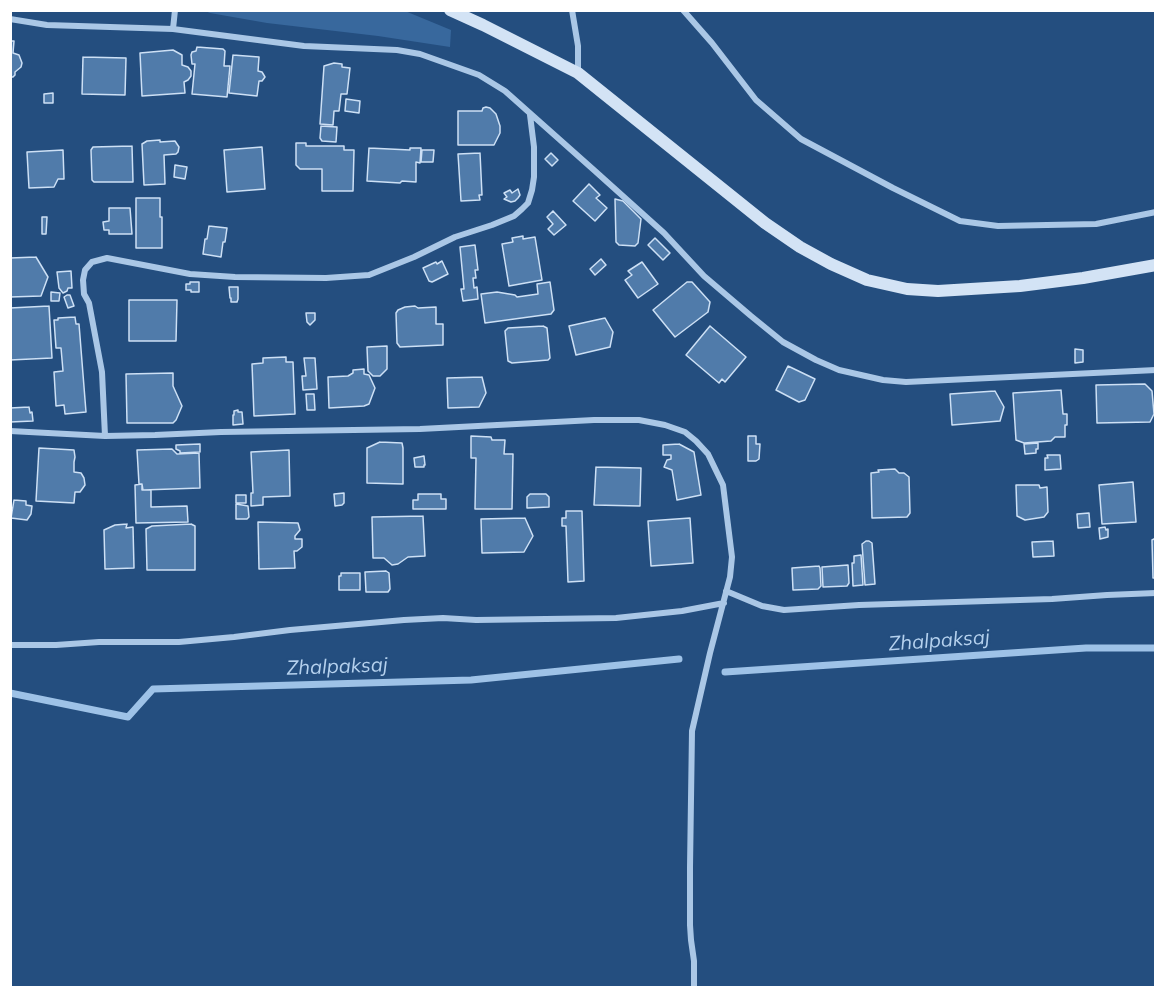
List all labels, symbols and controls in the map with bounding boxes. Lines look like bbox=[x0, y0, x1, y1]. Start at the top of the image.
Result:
water label: Zhalpaksaj bbox=[888, 625, 990, 657]
water label: Zhalpaksaj bbox=[286, 653, 388, 681]

